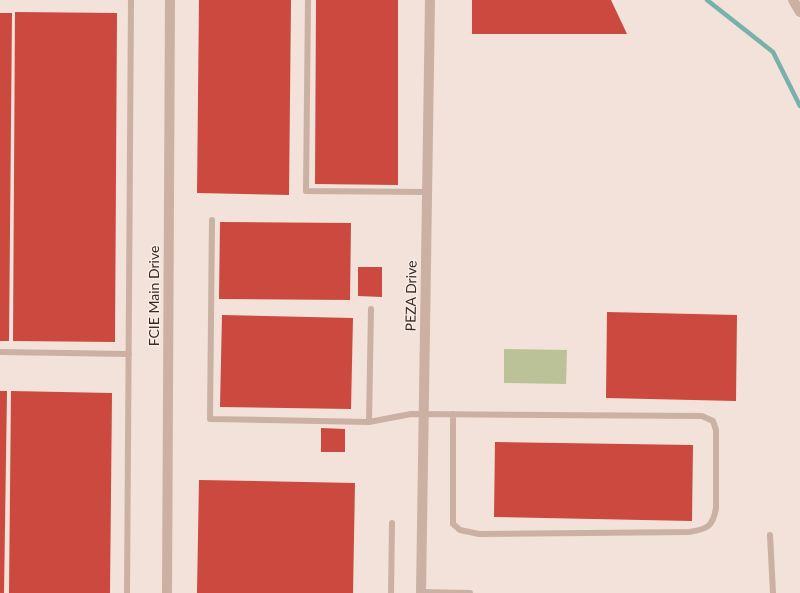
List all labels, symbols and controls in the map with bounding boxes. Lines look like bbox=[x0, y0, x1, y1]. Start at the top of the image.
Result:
street label: FCIE Main Drive bbox=[145, 246, 162, 346]
street label: PEZA Drive bbox=[401, 260, 420, 332]

